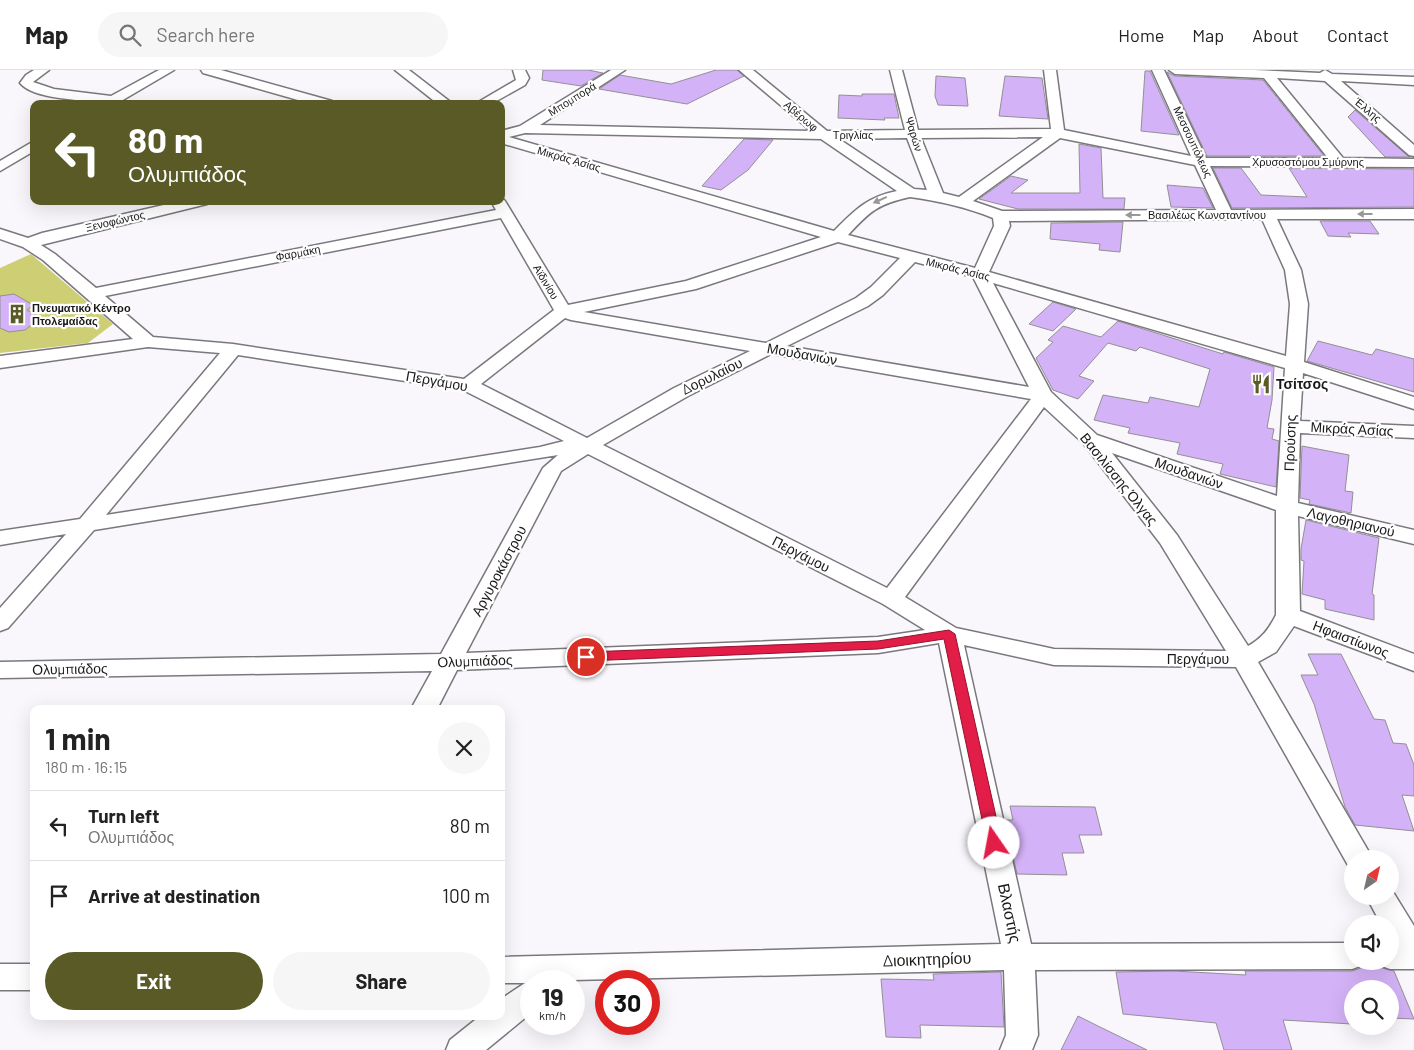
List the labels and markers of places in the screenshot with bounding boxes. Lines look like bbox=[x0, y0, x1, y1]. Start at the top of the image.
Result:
place label: Πνευματικό Κέντρο Πτολεμαίδας bbox=[32, 301, 131, 328]
building icon: Πνευματικό Κέντρο Πτολεμαίδας bbox=[6, 303, 28, 325]
restaurant icon: Τσίτσος bbox=[1250, 373, 1272, 395]
place label: Τσίτσος bbox=[1276, 375, 1328, 392]
pin bbox=[565, 636, 607, 678]

